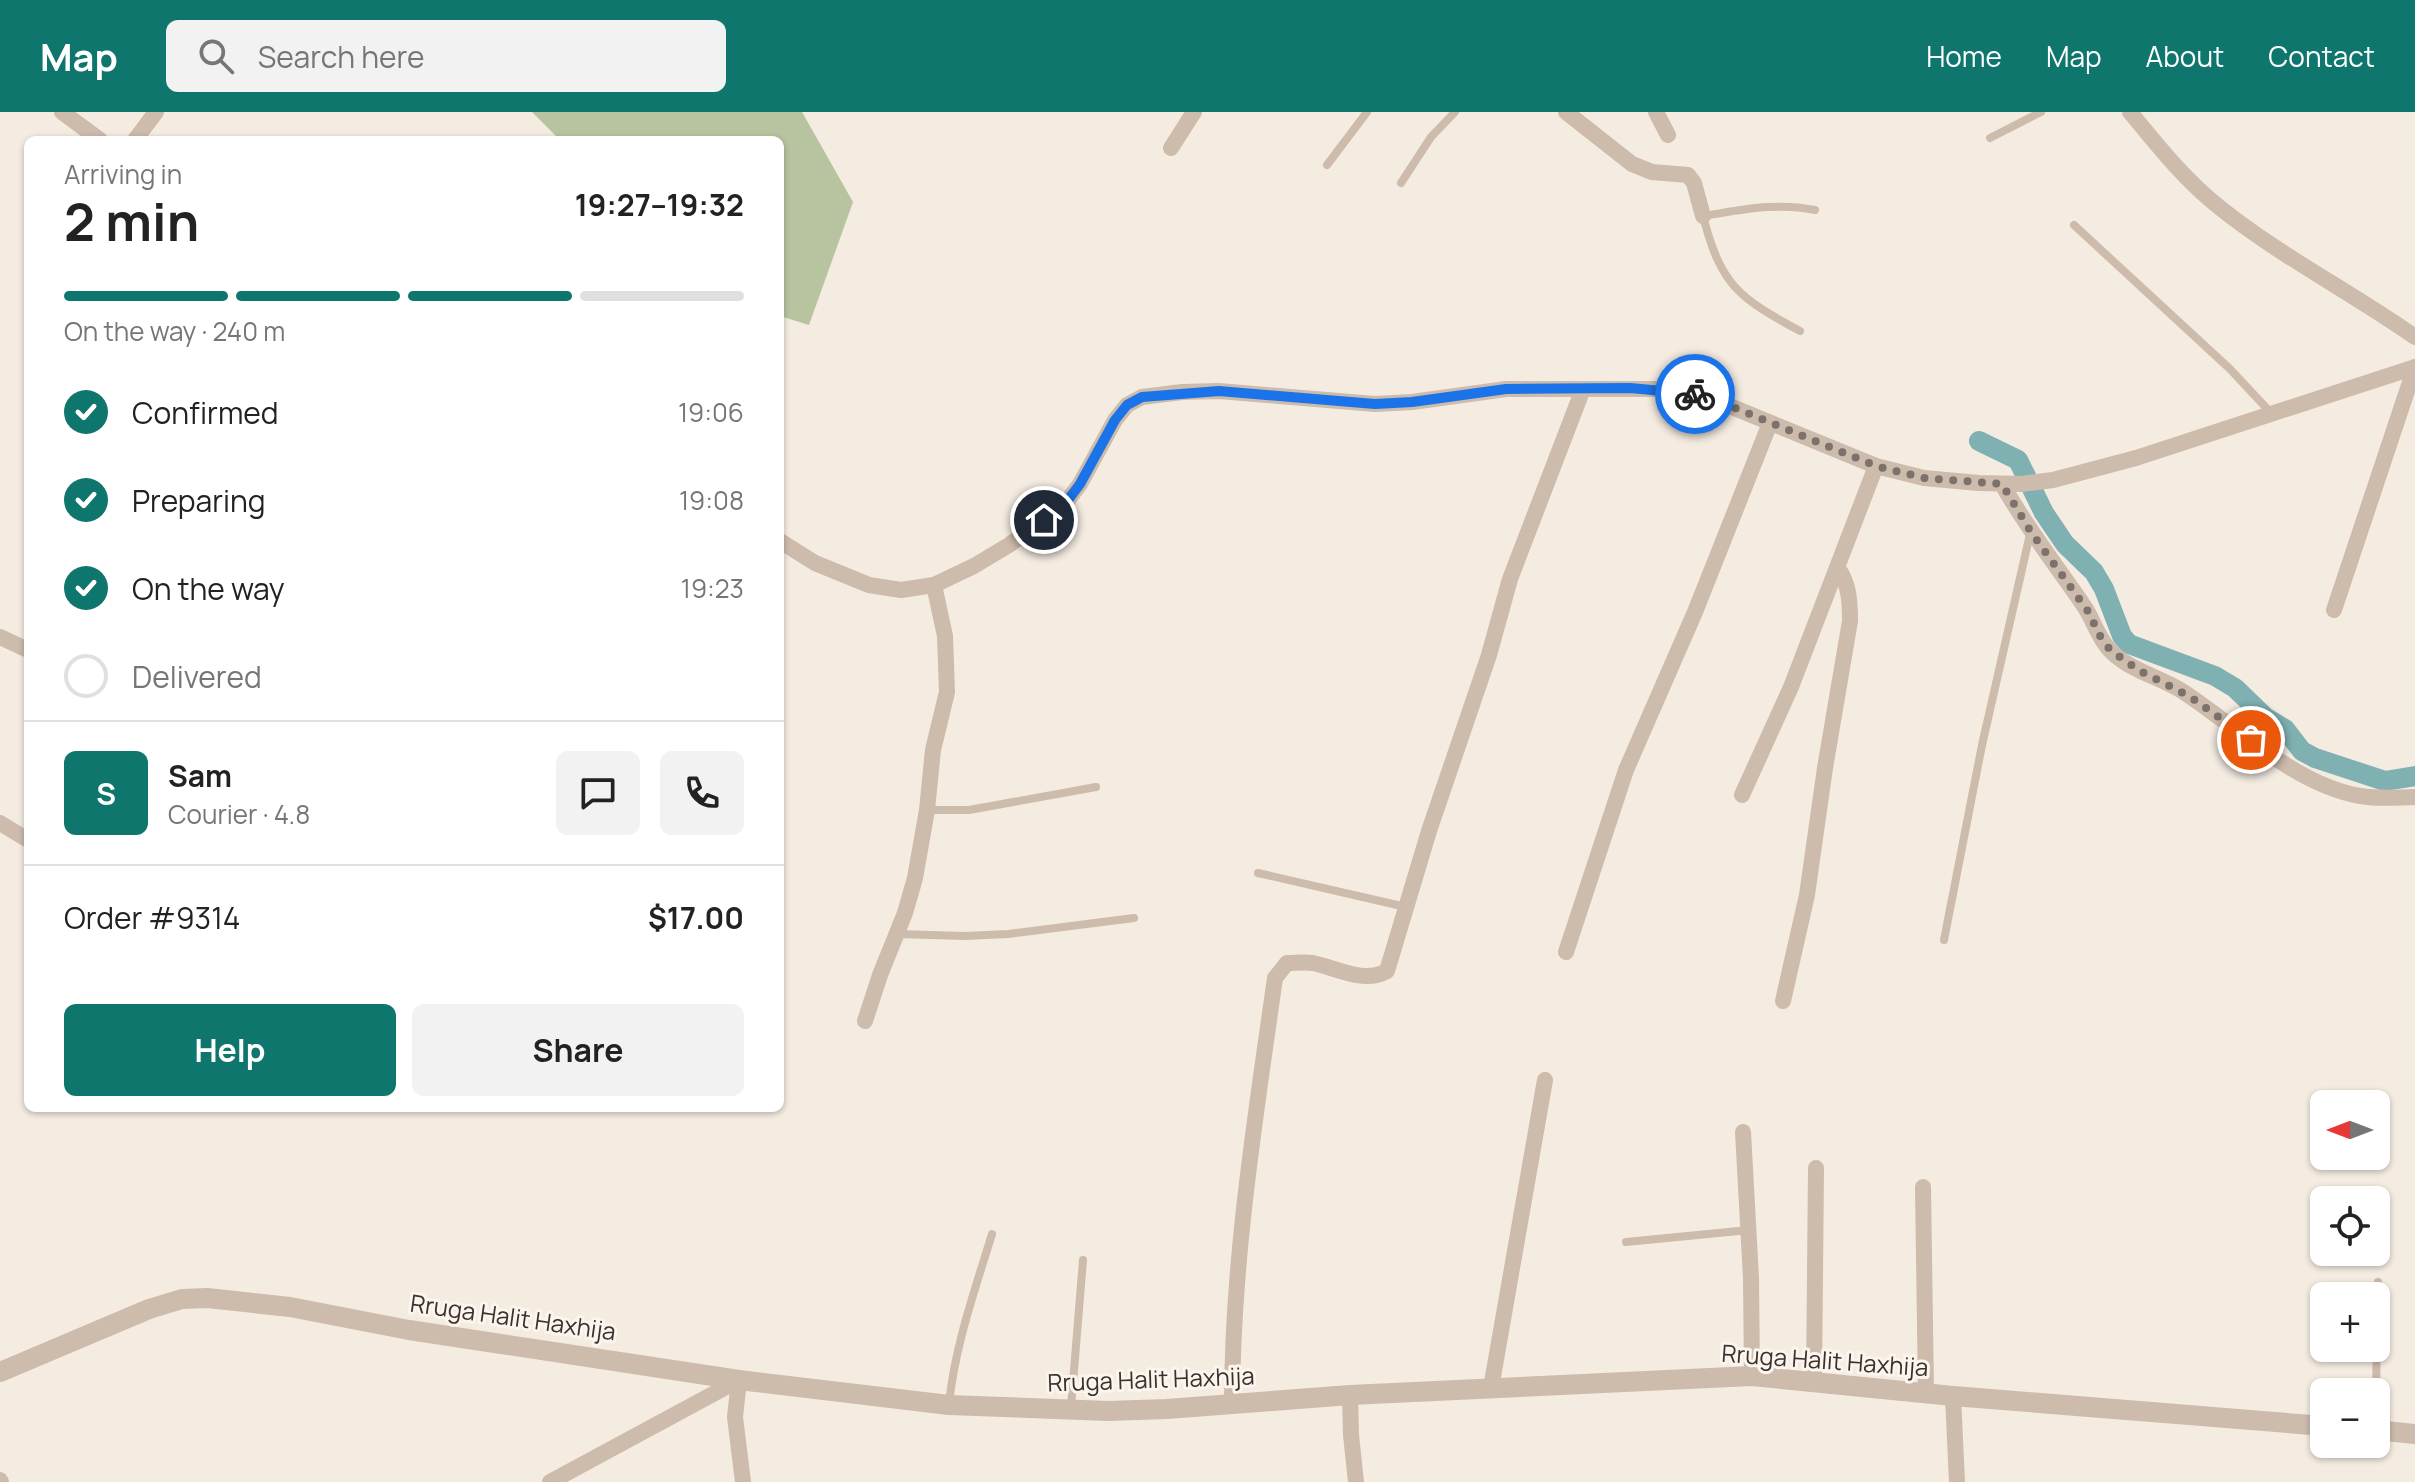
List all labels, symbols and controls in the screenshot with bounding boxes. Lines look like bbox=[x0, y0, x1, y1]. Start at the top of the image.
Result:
search box bbox=[166, 20, 726, 92]
text: Map bbox=[40, 30, 118, 82]
icon: search bbox=[194, 34, 238, 78]
text: Search here bbox=[258, 36, 425, 77]
text: Home bbox=[1926, 37, 2002, 75]
text: Map bbox=[2046, 37, 2102, 75]
text: About bbox=[2146, 37, 2224, 75]
text: Contact bbox=[2268, 37, 2375, 75]
text: Arriving in bbox=[64, 156, 182, 192]
text: 19:27–19:32 bbox=[575, 184, 744, 225]
text: 2 min bbox=[64, 186, 199, 257]
text: On the way · 240 m bbox=[64, 313, 285, 349]
courier bbox=[1655, 354, 1735, 434]
icon: bike bbox=[1673, 372, 1717, 416]
icon: check bbox=[64, 390, 108, 434]
text: Confirmed bbox=[132, 392, 279, 433]
text: 19:06 bbox=[678, 394, 744, 430]
icon: check bbox=[64, 478, 108, 522]
text: Preparing bbox=[132, 480, 266, 521]
text: 19:08 bbox=[679, 482, 744, 518]
pin bbox=[1010, 486, 1078, 554]
icon: home bbox=[1022, 498, 1066, 542]
icon: check bbox=[64, 566, 108, 610]
text: On the way bbox=[132, 568, 285, 609]
text: 19:23 bbox=[681, 570, 744, 606]
text: Delivered bbox=[132, 656, 262, 697]
pin bbox=[2217, 706, 2285, 774]
icon: bag bbox=[2229, 718, 2273, 762]
button: chat bbox=[556, 751, 640, 835]
button: phone bbox=[660, 751, 744, 835]
text: Sam bbox=[168, 755, 232, 796]
text: S bbox=[96, 773, 116, 814]
text: Courier · 4.8 bbox=[168, 796, 310, 832]
text: Order #9314 bbox=[64, 897, 241, 938]
text: $17.00 bbox=[648, 897, 744, 938]
button: Help bbox=[64, 1004, 396, 1096]
button: Share bbox=[412, 1004, 744, 1096]
north arrow bbox=[2310, 1090, 2390, 1170]
map controls bbox=[2310, 1090, 2390, 1458]
button: locate bbox=[2310, 1186, 2390, 1266]
button: + bbox=[2310, 1282, 2390, 1362]
street label: Rruga Halit Haxhija bbox=[408, 1286, 618, 1347]
street label: Rruga Halit Haxhija bbox=[1721, 1336, 1930, 1383]
street label: Rruga Halit Haxhija bbox=[1047, 1358, 1255, 1399]
button: − bbox=[2310, 1378, 2390, 1458]

